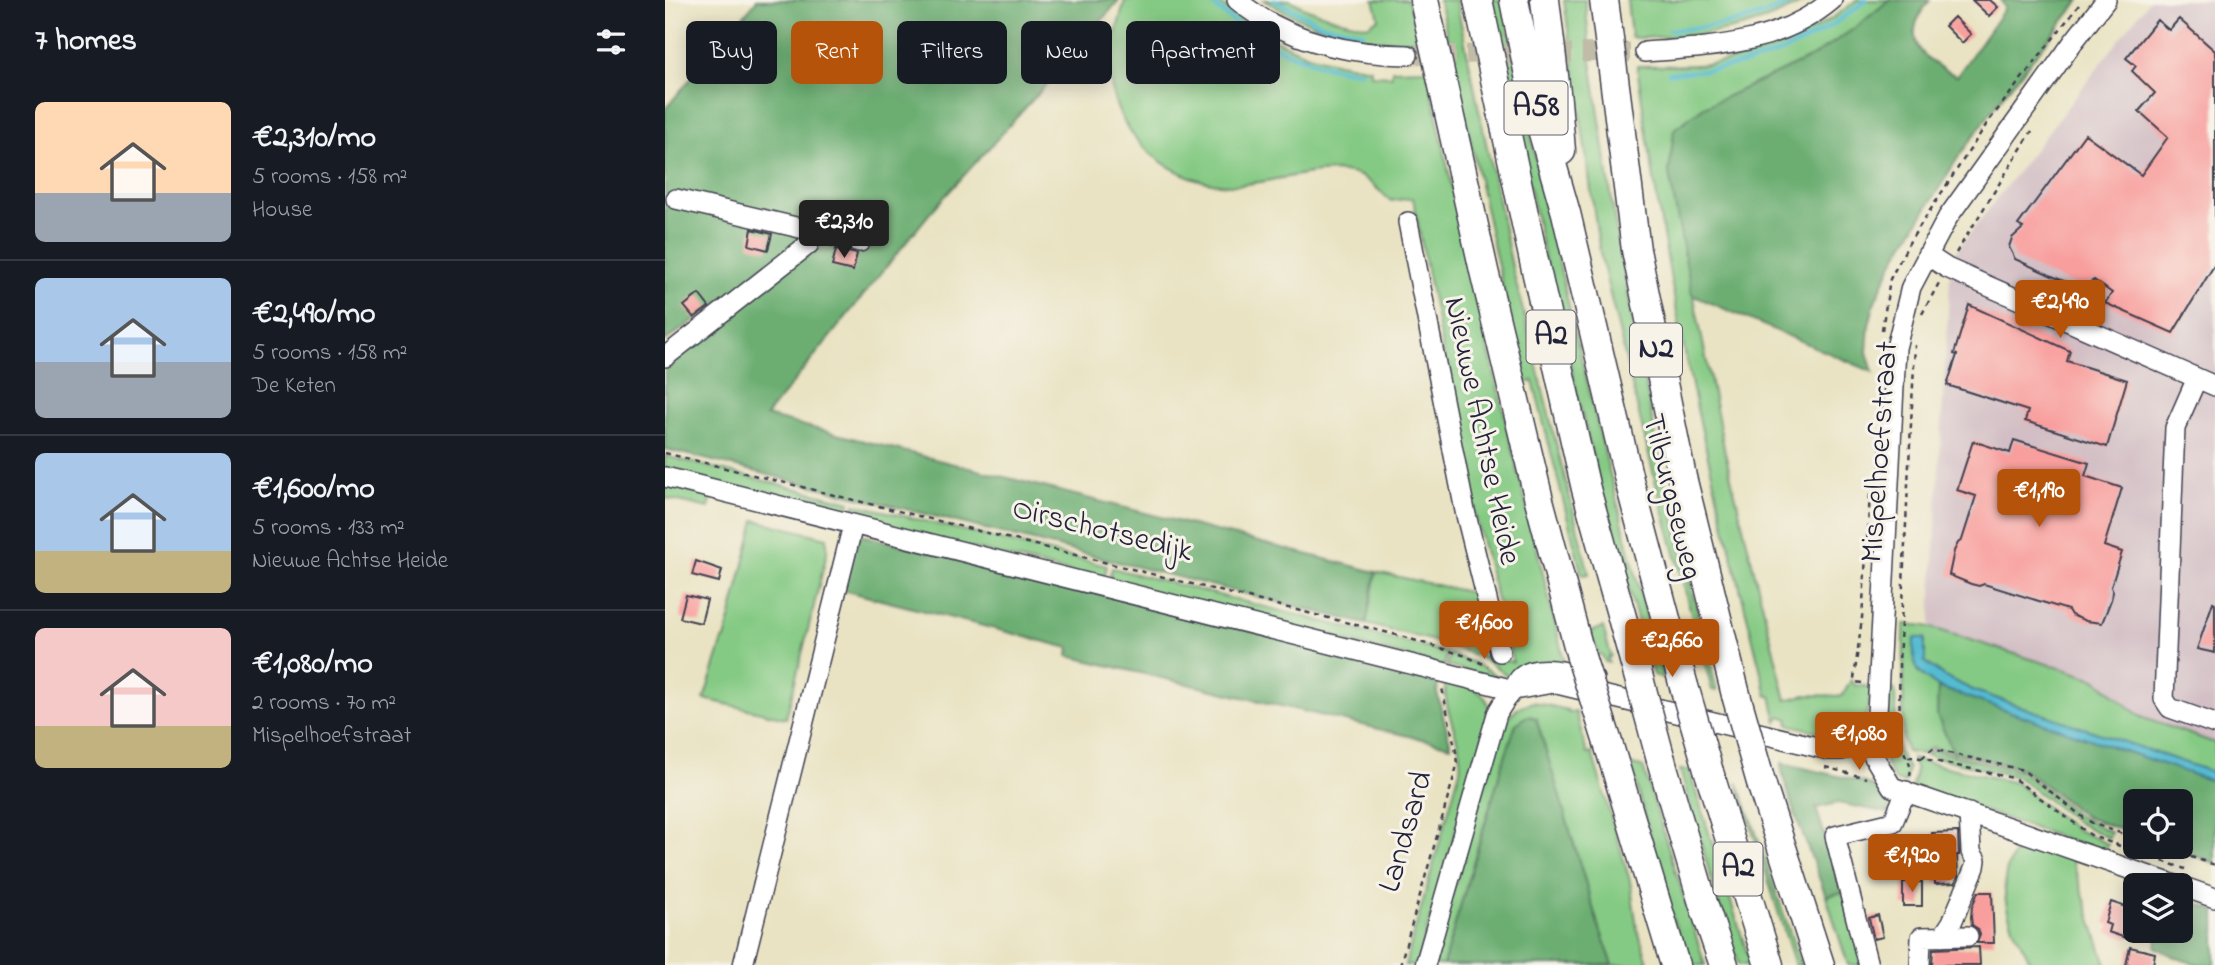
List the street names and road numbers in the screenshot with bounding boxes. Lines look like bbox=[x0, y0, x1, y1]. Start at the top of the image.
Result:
road number: A58 bbox=[1505, 82, 1568, 134]
street label: Nieuwe Achtse Heide bbox=[1430, 293, 1532, 570]
road number: A2 bbox=[1527, 310, 1575, 364]
road number: N2 bbox=[1630, 324, 1682, 376]
street label: Mispelhoefstraat bbox=[1850, 339, 1912, 564]
street label: Tilburgseweg bbox=[1628, 409, 1714, 585]
street label: Oirschotsedijk bbox=[1007, 486, 1198, 576]
street label: Landsard bbox=[1367, 766, 1447, 898]
road number: A2 bbox=[1713, 842, 1763, 896]

